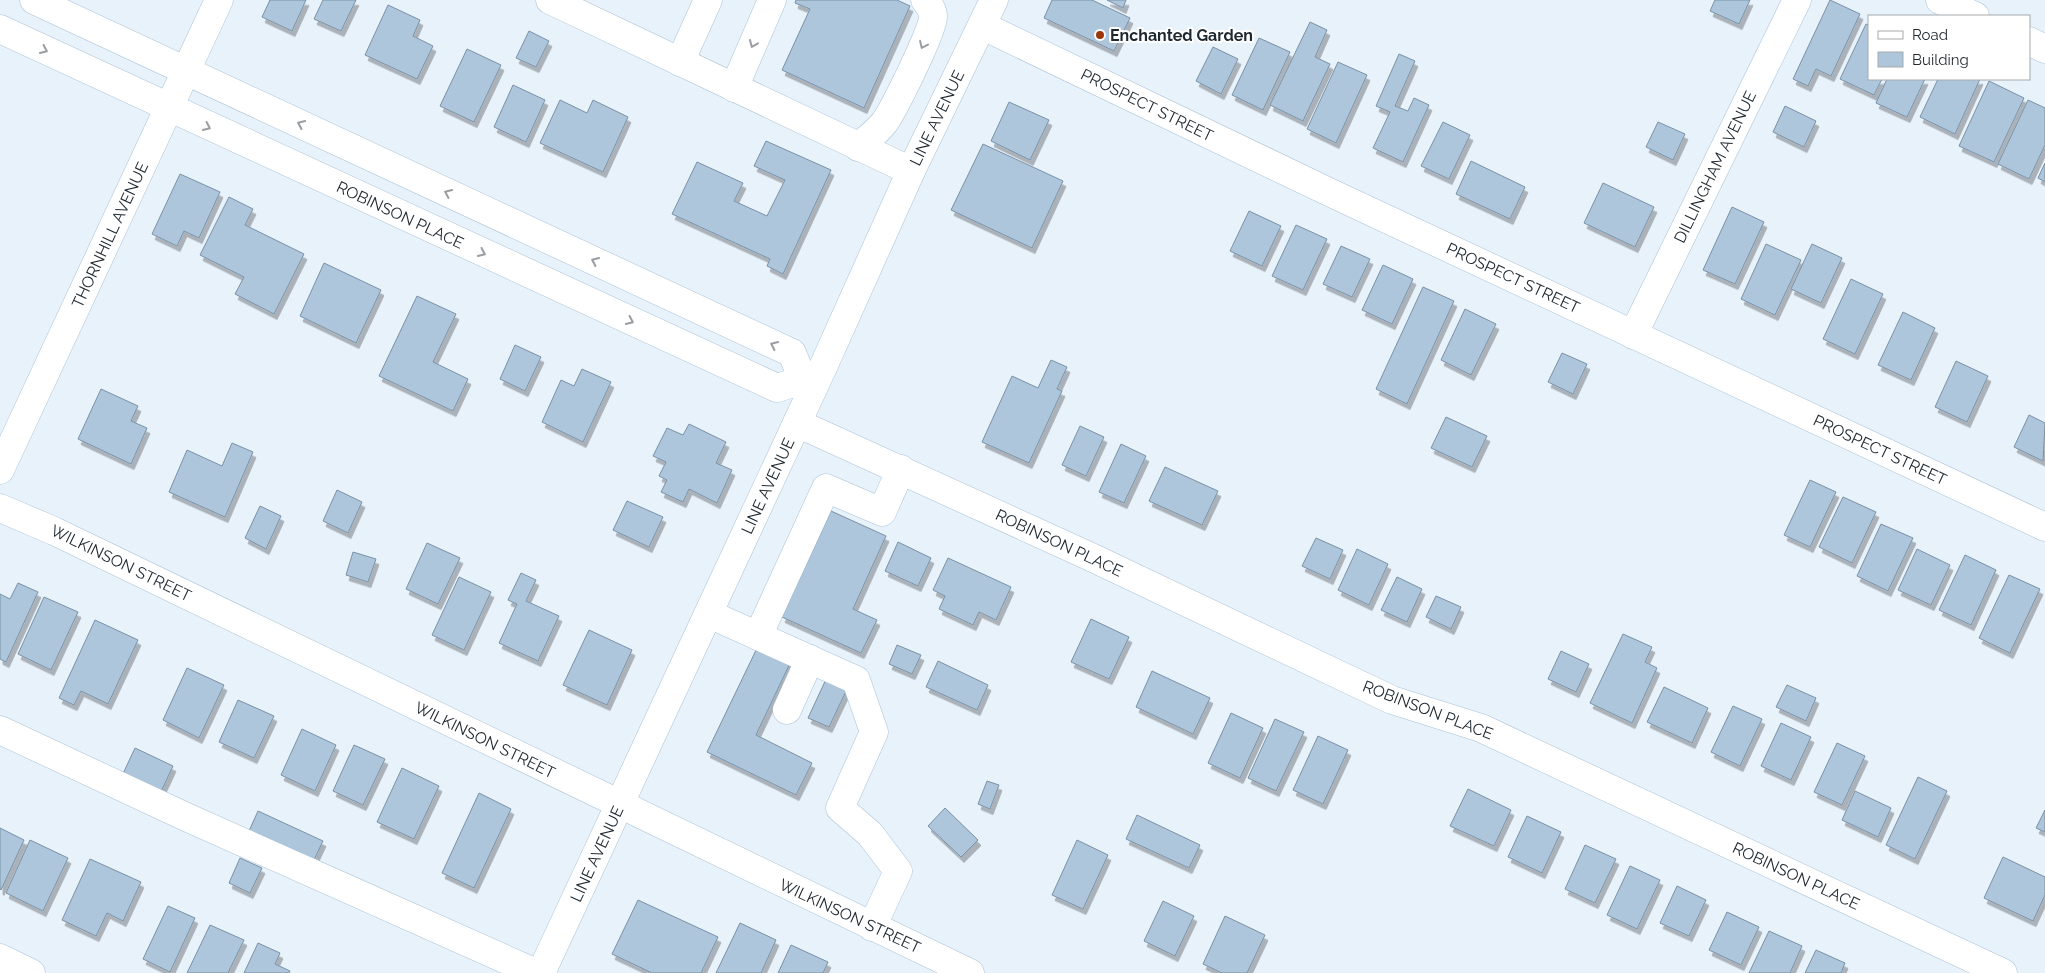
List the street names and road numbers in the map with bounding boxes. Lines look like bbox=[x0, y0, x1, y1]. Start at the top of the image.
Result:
street label: PROSPECT STREET bbox=[1078, 65, 1217, 145]
street label: LINE AVENUE bbox=[906, 67, 968, 169]
street label: DILLINGHAM AVENUE bbox=[1670, 88, 1760, 246]
street label: THORNHILL AVENUE bbox=[68, 159, 152, 311]
street label: ROBINSON PLACE bbox=[333, 177, 467, 253]
street label: PROSPECT STREET bbox=[1443, 239, 1583, 317]
street label: PROSPECT STREET bbox=[1810, 411, 1950, 489]
street label: LINE AVENUE bbox=[737, 435, 799, 537]
street label: ROBINSON PLACE bbox=[992, 505, 1126, 581]
street label: WILKINSON STREET bbox=[48, 521, 195, 605]
street label: ROBINSON PLACE bbox=[1360, 676, 1496, 744]
street label: WILKINSON STREET bbox=[412, 698, 559, 782]
street label: LINE AVENUE bbox=[566, 803, 628, 905]
street label: ROBINSON PLACE bbox=[1729, 838, 1863, 914]
street label: WILKINSON STREET bbox=[776, 875, 924, 957]

